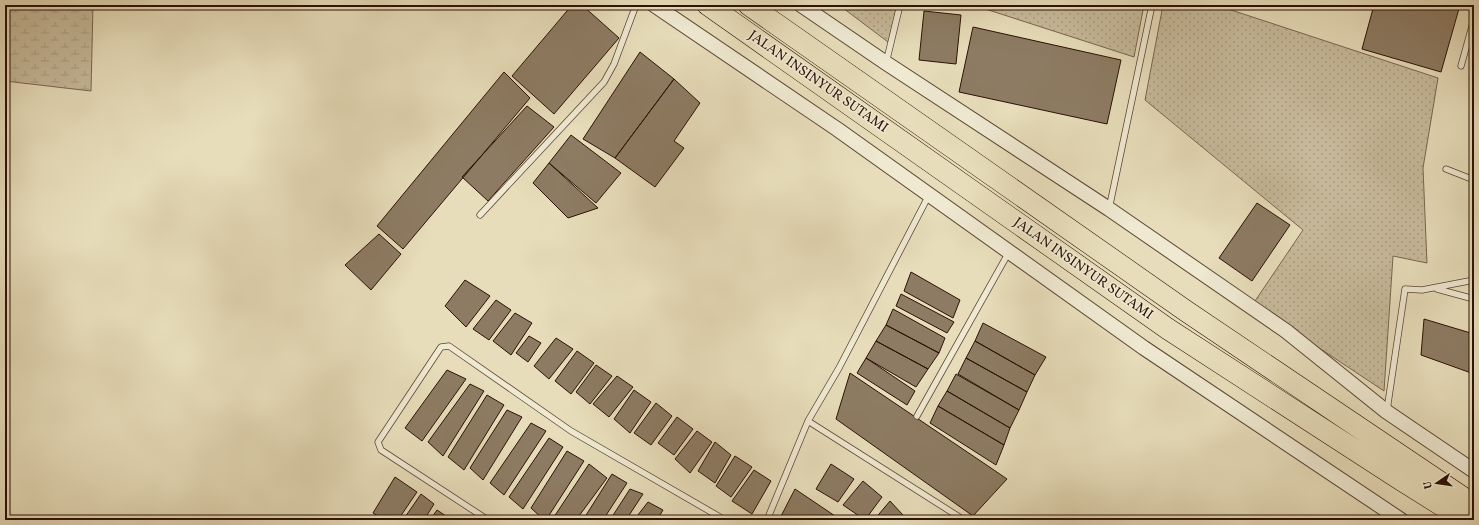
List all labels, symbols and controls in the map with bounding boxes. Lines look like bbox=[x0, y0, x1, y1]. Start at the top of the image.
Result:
street label: JALAN INSINYUR SUTAMI bbox=[744, 26, 892, 138]
street label: JALAN INSINYUR SUTAMI bbox=[1009, 213, 1157, 325]
north arrow bbox=[1417, 463, 1457, 503]
text: U bbox=[1420, 479, 1437, 490]

